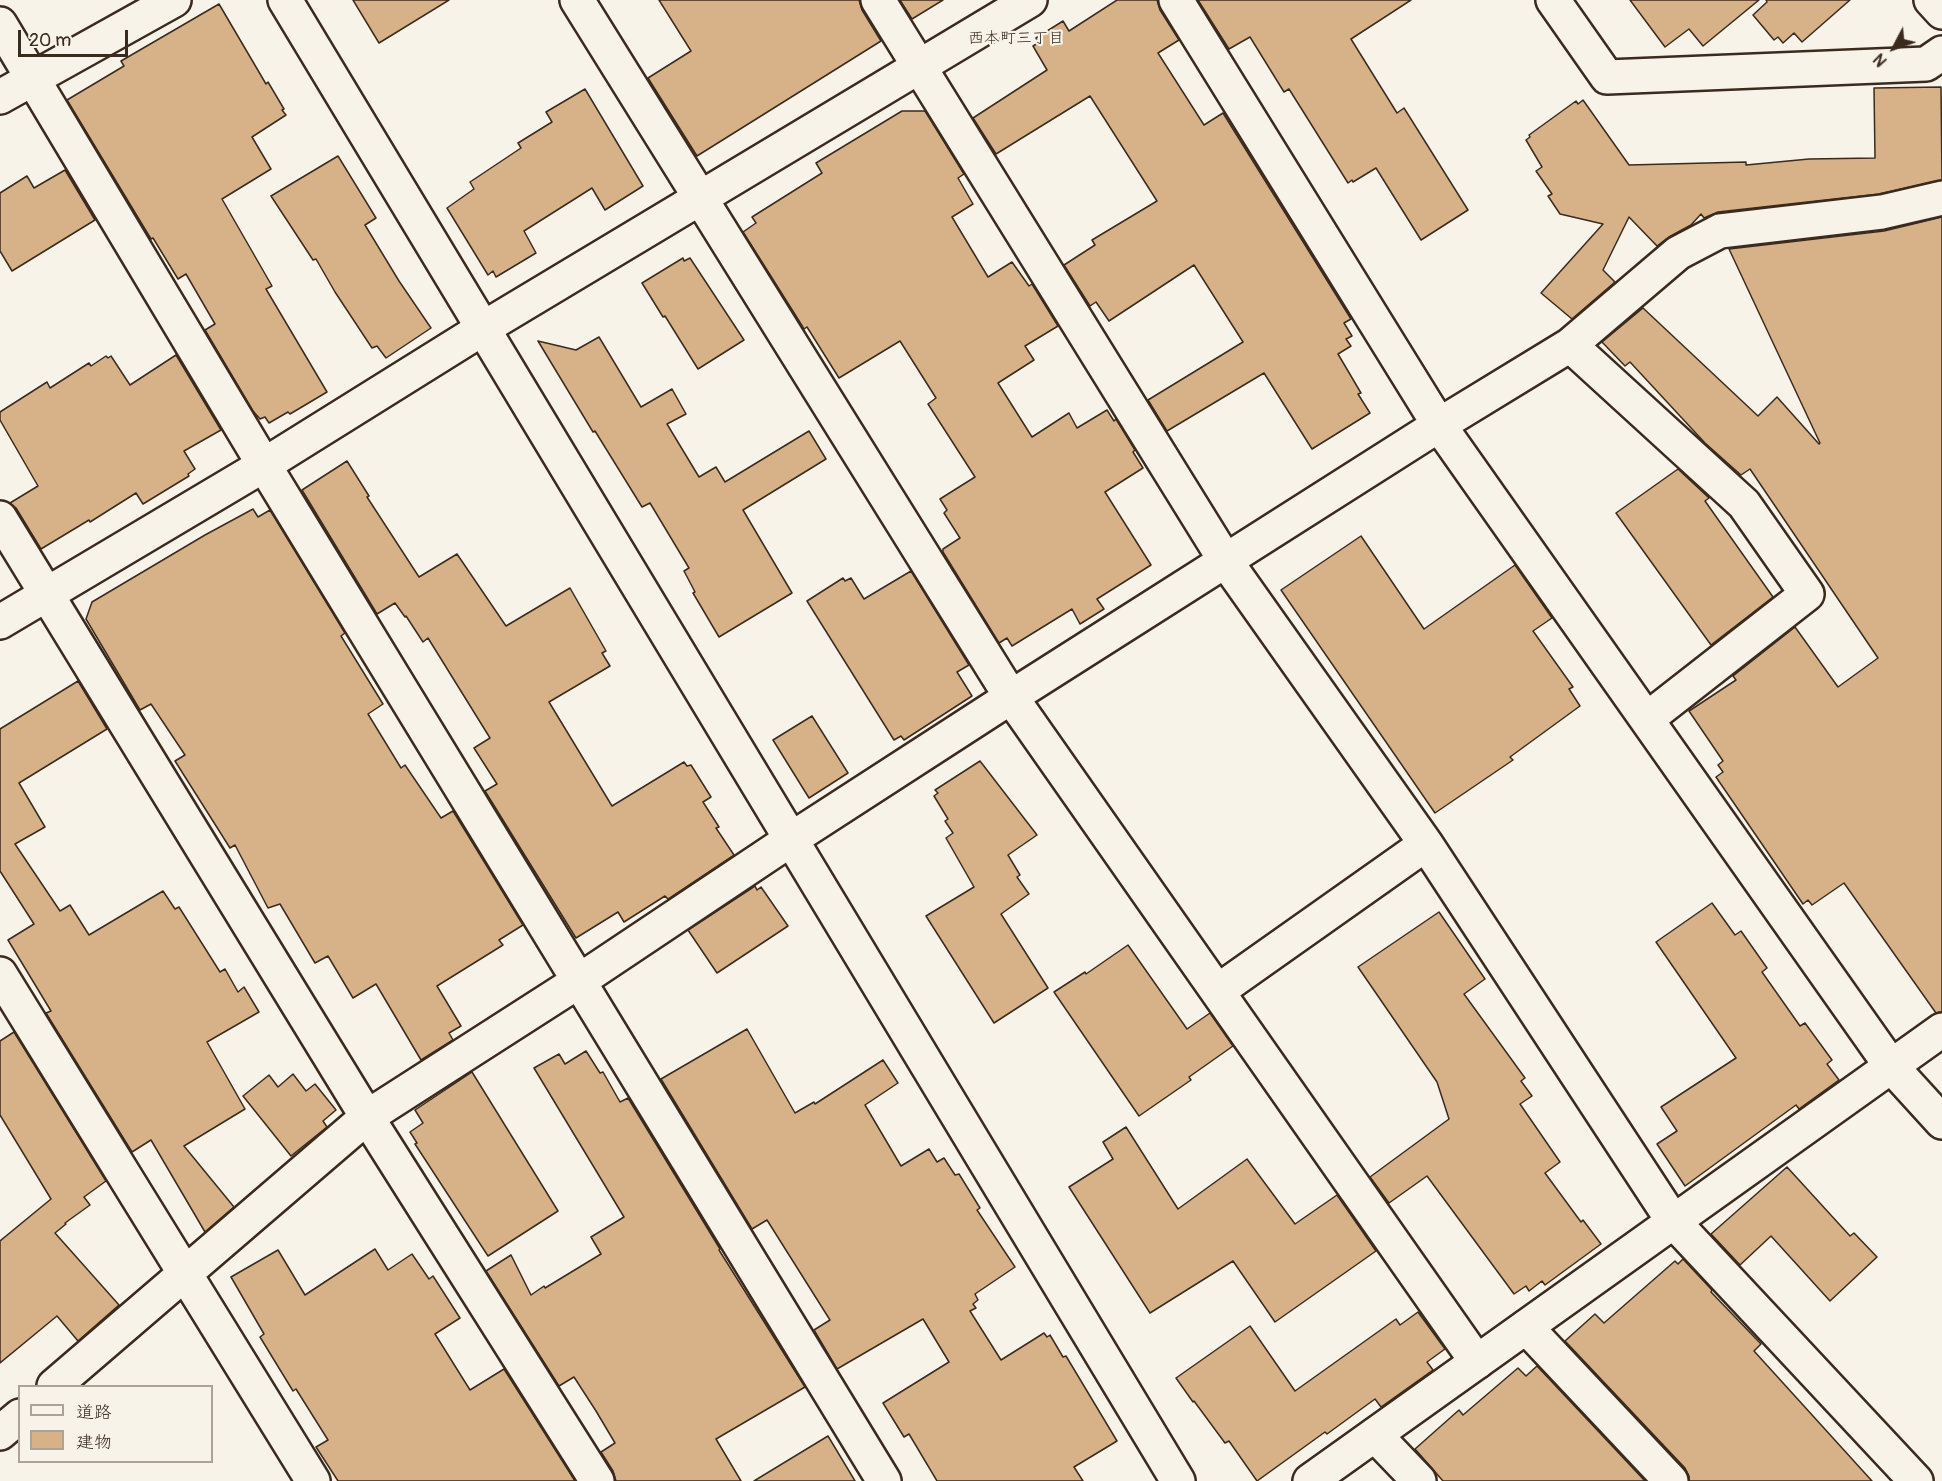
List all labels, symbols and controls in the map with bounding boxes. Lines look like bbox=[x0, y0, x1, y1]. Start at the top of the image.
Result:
scale bar bbox=[21, 18, 130, 56]
north arrow bbox=[1864, 18, 1924, 78]
text: 20 m bbox=[29, 29, 71, 52]
district label: 西本町三丁目 bbox=[968, 29, 1064, 49]
text: N bbox=[1869, 49, 1892, 70]
legend bbox=[18, 1385, 213, 1463]
text: 道路 bbox=[76, 1401, 112, 1424]
text: 建物 bbox=[76, 1431, 112, 1454]

